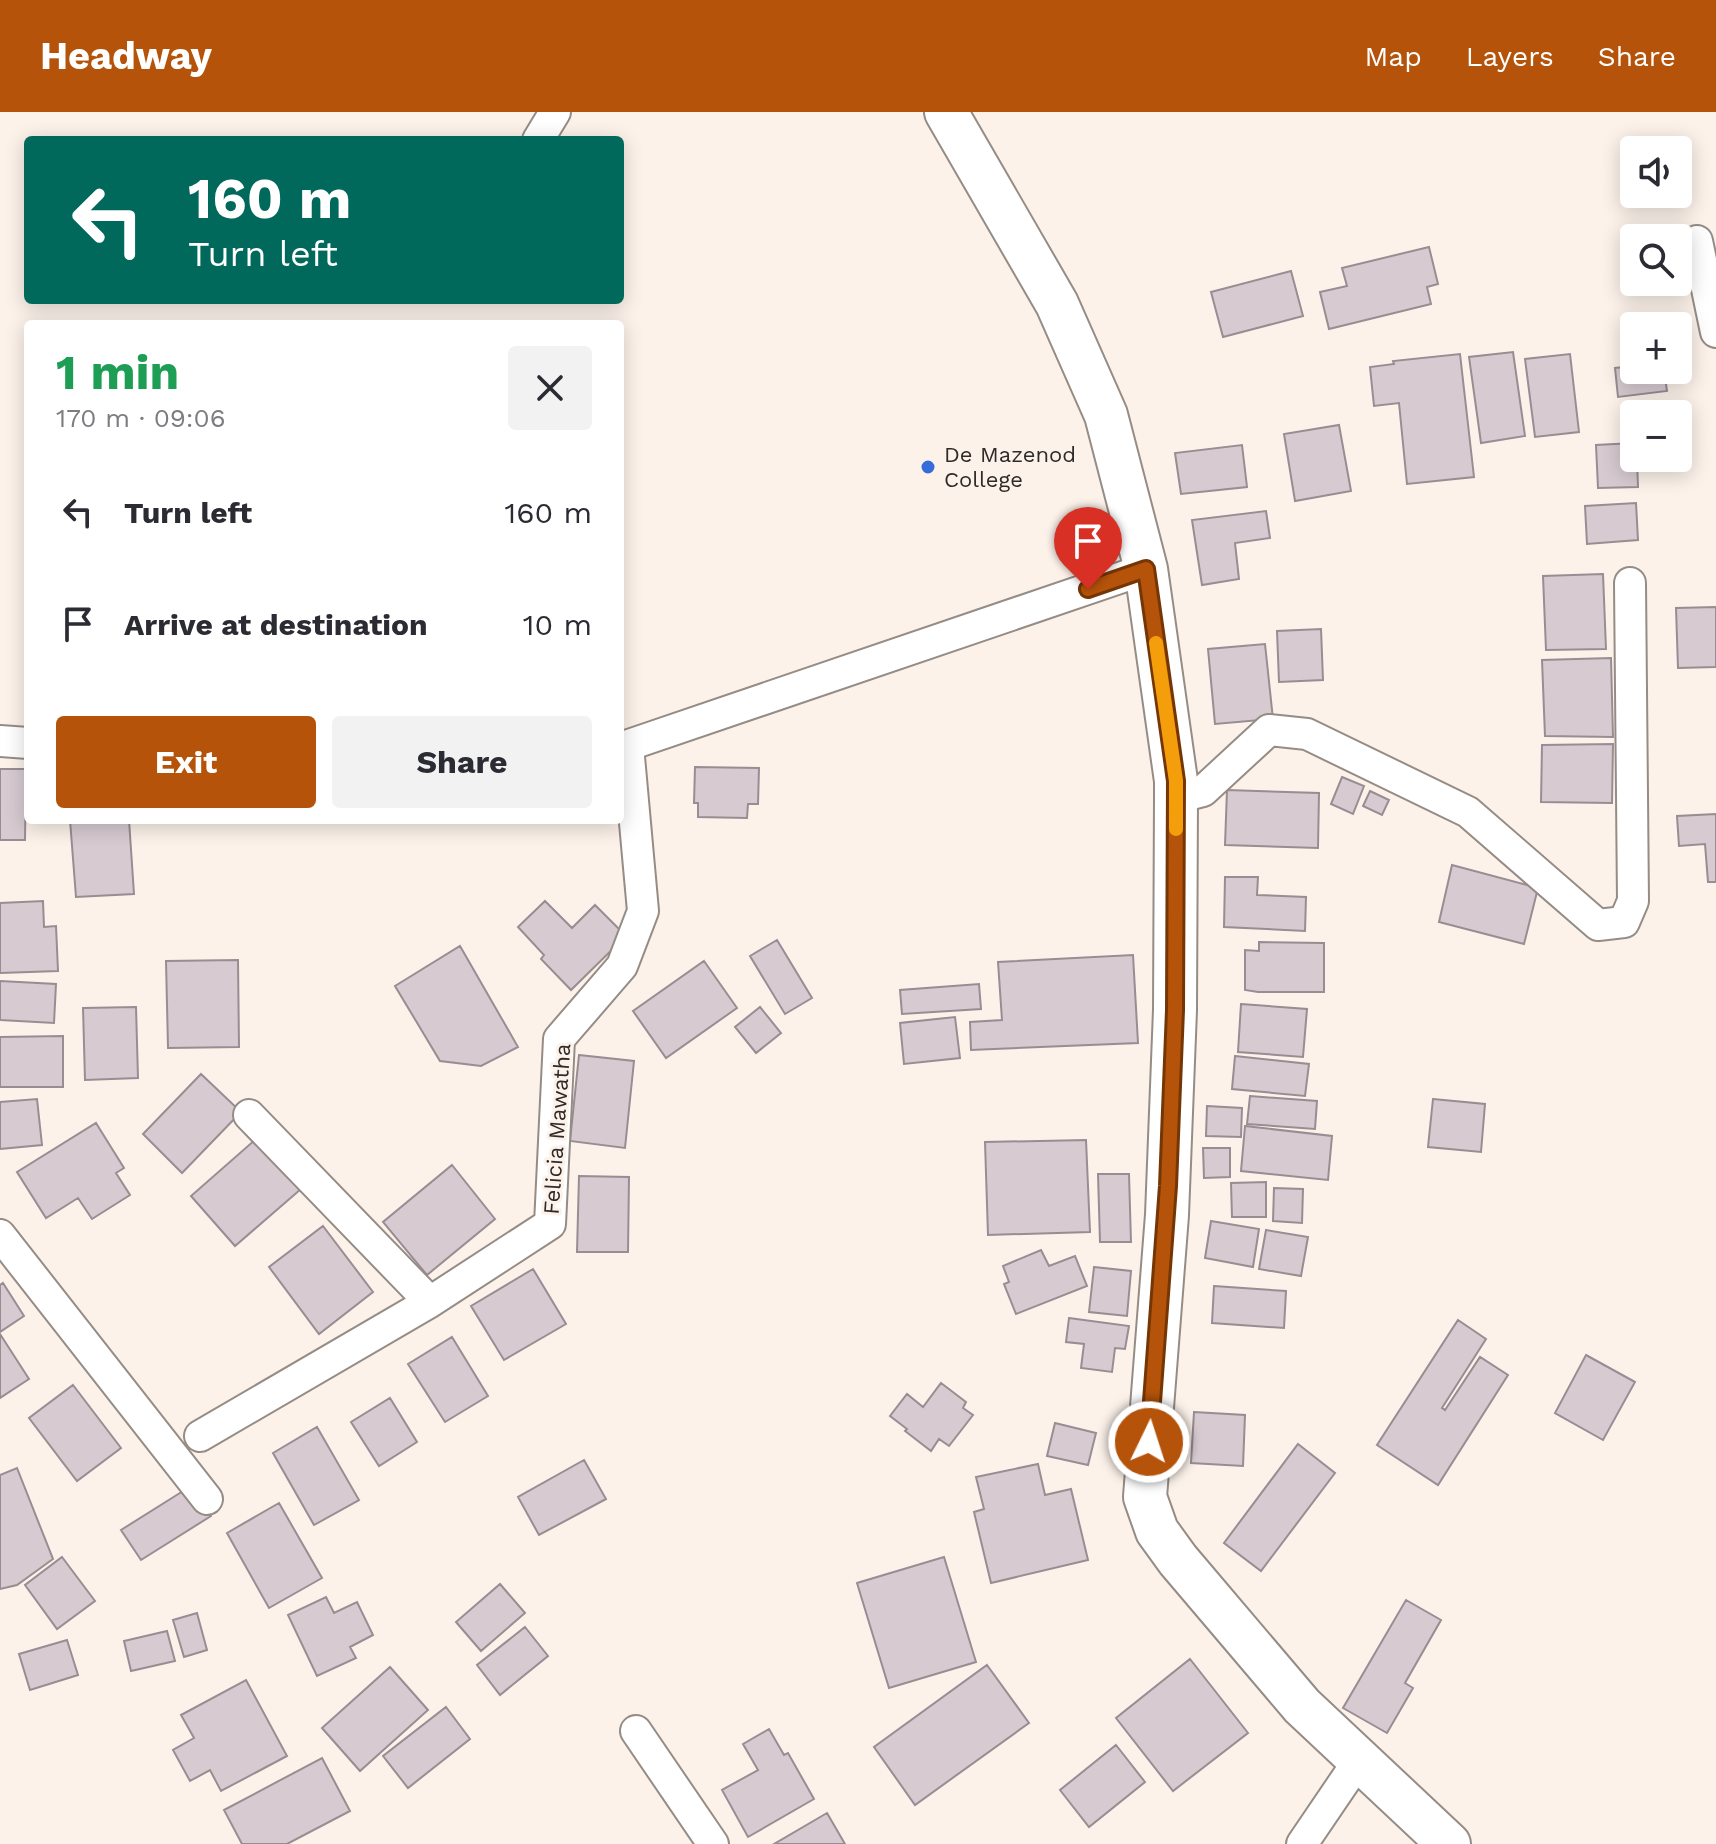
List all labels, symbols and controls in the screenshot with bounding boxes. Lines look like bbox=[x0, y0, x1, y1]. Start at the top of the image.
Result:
text: Headway bbox=[40, 34, 212, 78]
text: Map bbox=[1365, 40, 1422, 73]
text: Layers bbox=[1466, 40, 1554, 73]
text: Share bbox=[1598, 40, 1676, 73]
map controls bbox=[1620, 136, 1692, 472]
button: sound bbox=[1620, 136, 1692, 208]
text: 160 m bbox=[188, 166, 351, 232]
icon: left bbox=[56, 168, 160, 272]
button: search bbox=[1620, 224, 1692, 296]
text: Turn left bbox=[188, 233, 338, 275]
button: + bbox=[1620, 312, 1692, 384]
text: 1 min bbox=[56, 344, 179, 401]
button: close bbox=[508, 346, 592, 430]
button: − bbox=[1620, 400, 1692, 472]
text: 170 m · 09:06 bbox=[56, 403, 226, 433]
place label: De Mazenod College bbox=[944, 442, 1076, 492]
marker: De Mazenod College bbox=[919, 458, 937, 476]
icon: left bbox=[56, 490, 100, 534]
text: Turn left bbox=[124, 495, 252, 530]
text: 160 m bbox=[505, 495, 592, 530]
pin bbox=[1054, 507, 1122, 589]
icon: arrive bbox=[1066, 519, 1110, 563]
icon: arrive bbox=[56, 602, 100, 646]
text: Arrive at destination bbox=[124, 607, 428, 642]
text: 10 m bbox=[523, 607, 592, 642]
button: Exit bbox=[56, 716, 316, 808]
button: Share bbox=[332, 716, 592, 808]
street label: Felicia Mawatha bbox=[539, 1043, 575, 1215]
position arrow bbox=[1107, 1400, 1191, 1484]

